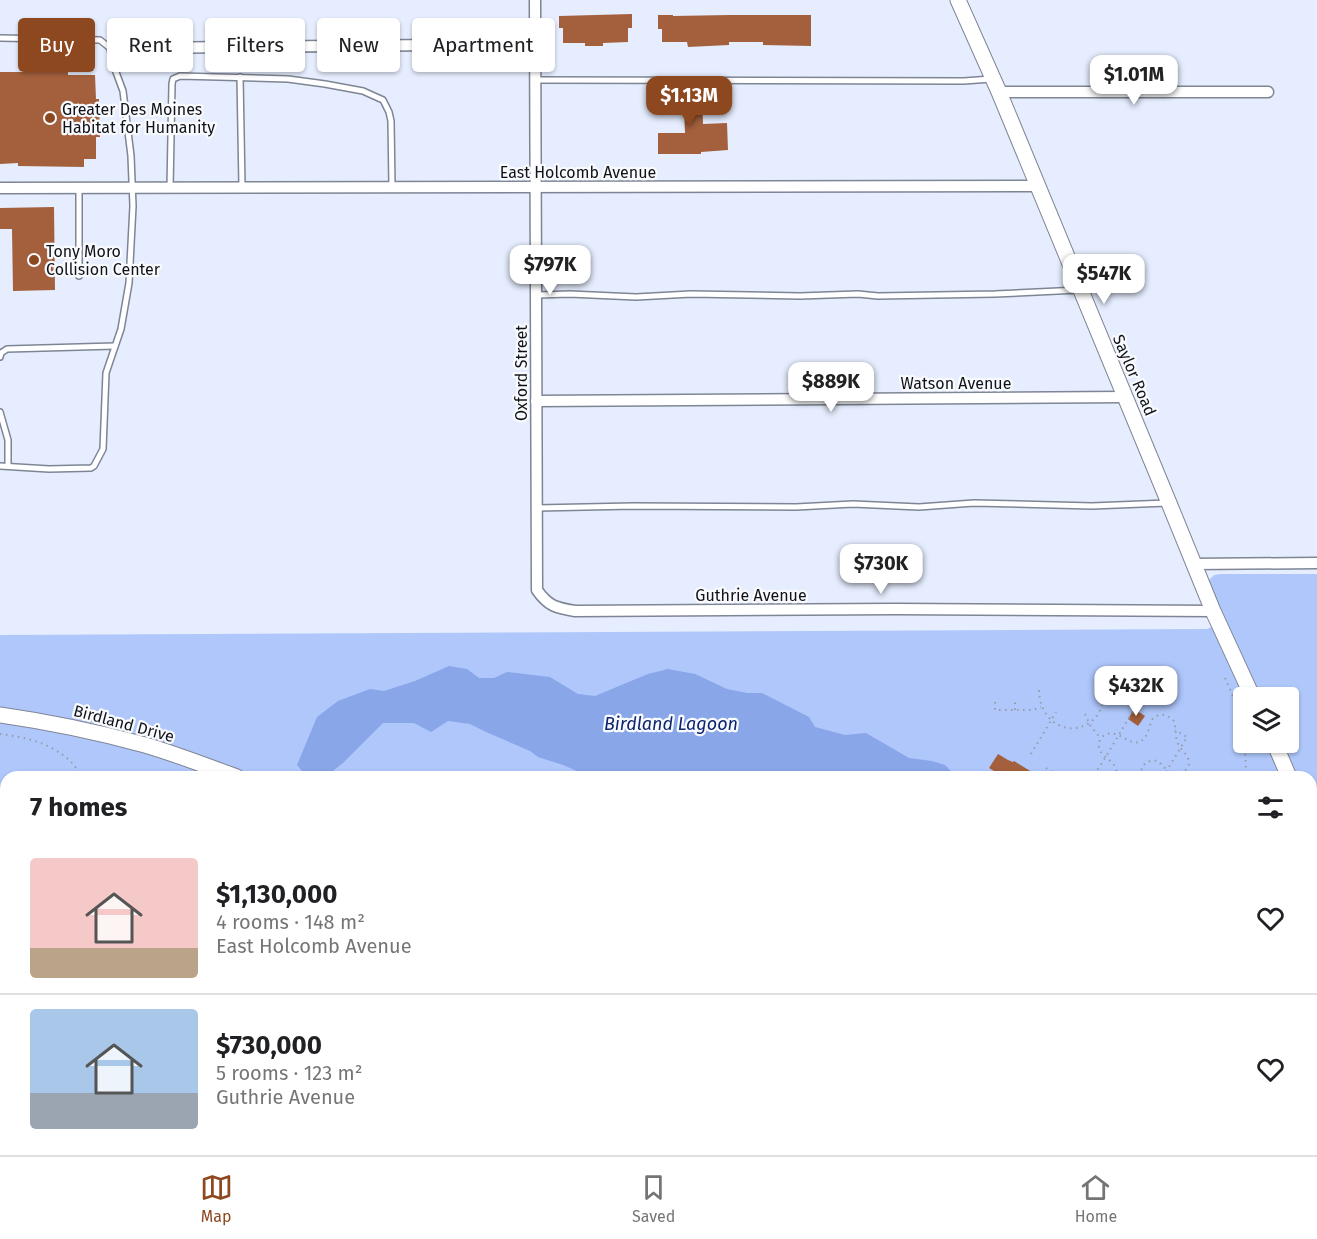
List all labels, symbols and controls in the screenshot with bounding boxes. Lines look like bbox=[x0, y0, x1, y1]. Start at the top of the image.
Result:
chip: Buy bbox=[18, 18, 95, 72]
chip: Rent bbox=[107, 18, 193, 72]
chip: Filters bbox=[205, 18, 305, 72]
chip: New bbox=[317, 18, 400, 72]
chip: Apartment bbox=[412, 18, 555, 72]
pin: $1.01M bbox=[1085, 55, 1183, 106]
text: $1.01M bbox=[1104, 62, 1164, 86]
pin: $1.13M bbox=[640, 76, 738, 127]
text: $1.13M bbox=[660, 83, 718, 107]
place label: Greater Des Moines Habitat for Humanity bbox=[62, 100, 215, 137]
marker: Greater Des Moines Habitat for Humanity bbox=[43, 111, 57, 125]
street label: East Holcomb Avenue bbox=[500, 163, 656, 182]
place label: Tony Moro Collision Center bbox=[46, 242, 161, 279]
pin: $797K bbox=[508, 245, 592, 296]
text: $797K bbox=[524, 252, 576, 276]
marker: Tony Moro Collision Center bbox=[27, 253, 41, 267]
pin: $547K bbox=[1062, 254, 1146, 305]
text: $547K bbox=[1077, 261, 1131, 285]
street label: Oxford Street bbox=[512, 325, 531, 421]
street label: Saylor Road bbox=[1109, 332, 1160, 419]
pin: $889K bbox=[789, 362, 873, 413]
text: $889K bbox=[802, 369, 860, 393]
street label: Watson Avenue bbox=[901, 374, 1011, 393]
pin: $730K bbox=[839, 544, 923, 595]
text: $730K bbox=[854, 551, 908, 575]
street label: Guthrie Avenue bbox=[695, 586, 807, 605]
pin: $432K bbox=[1094, 666, 1178, 717]
text: $432K bbox=[1108, 673, 1164, 697]
map controls bbox=[1233, 687, 1299, 753]
button: layers bbox=[1233, 687, 1299, 753]
street label: Birdland Drive bbox=[71, 701, 176, 746]
water label: Birdland Lagoon bbox=[604, 713, 738, 735]
icon: filters bbox=[1254, 791, 1287, 824]
text: 7 homes bbox=[30, 792, 127, 823]
text: $1,130,000 bbox=[216, 879, 337, 910]
icon: home bbox=[78, 882, 150, 954]
icon: heart bbox=[1254, 902, 1287, 935]
text: 4 rooms · 148 m² bbox=[216, 910, 365, 934]
text: East Holcomb Avenue bbox=[216, 934, 412, 958]
text: $730,000 bbox=[216, 1030, 322, 1061]
icon: home bbox=[78, 1033, 150, 1105]
icon: heart bbox=[1254, 1053, 1287, 1086]
text: 5 rooms · 123 m² bbox=[216, 1061, 362, 1085]
text: Guthrie Avenue bbox=[216, 1085, 355, 1109]
tab: Map bbox=[200, 1171, 233, 1226]
tab: Saved bbox=[632, 1171, 675, 1226]
tab: Home bbox=[1075, 1171, 1117, 1226]

